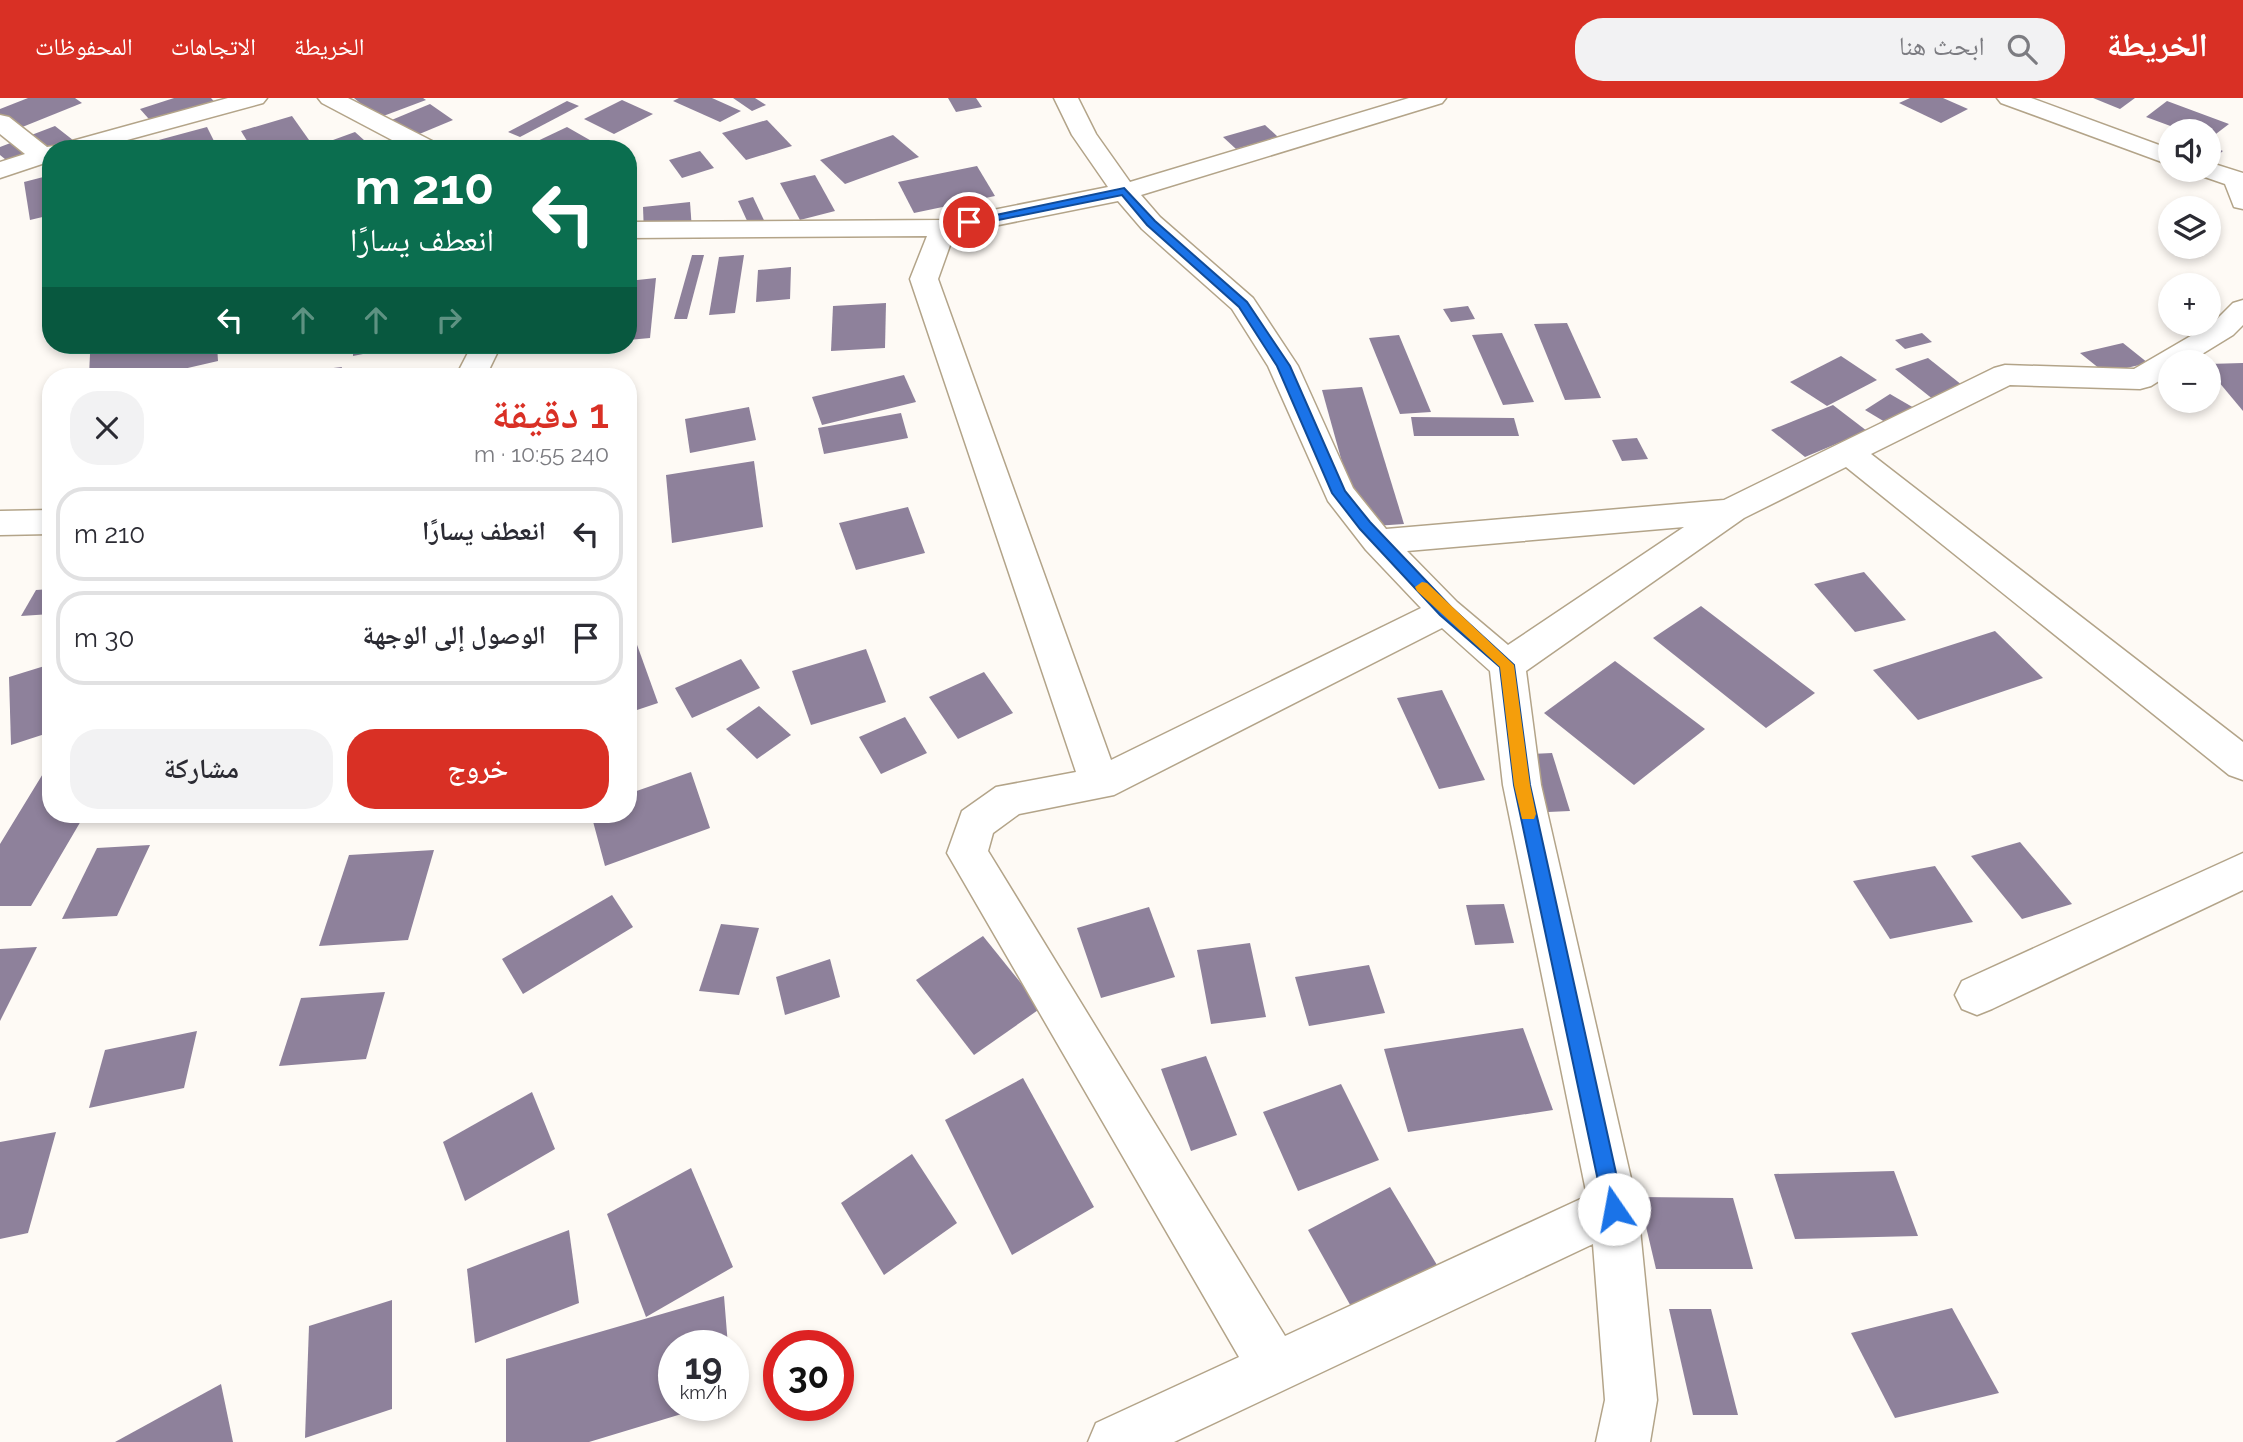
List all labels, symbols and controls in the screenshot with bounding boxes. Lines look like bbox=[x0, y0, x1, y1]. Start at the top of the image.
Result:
search box bbox=[1575, 18, 2065, 81]
text: الخريطة bbox=[2107, 25, 2208, 64]
icon: search bbox=[2003, 30, 2041, 68]
text: ابحث هنا bbox=[1899, 31, 1985, 61]
text: المحفوظات bbox=[35, 32, 133, 61]
text: الاتجاهات bbox=[171, 32, 256, 61]
text: الخريطة bbox=[294, 32, 365, 61]
map controls bbox=[2158, 119, 2221, 413]
button: sound bbox=[2158, 119, 2221, 182]
text: 210 m bbox=[355, 158, 494, 215]
icon: left bbox=[518, 168, 609, 259]
pin bbox=[939, 192, 999, 252]
button: layers bbox=[2158, 196, 2221, 259]
icon: arrive bbox=[950, 203, 988, 241]
text: انعطف يسارًا bbox=[350, 221, 494, 258]
button: + bbox=[2158, 273, 2221, 336]
icon: left bbox=[211, 301, 249, 339]
icon: ahead bbox=[284, 301, 322, 339]
icon: ahead bbox=[357, 301, 395, 339]
icon: right bbox=[430, 301, 468, 339]
button: − bbox=[2158, 350, 2221, 413]
text: 1 دقيقة bbox=[492, 389, 609, 438]
button: close bbox=[70, 391, 144, 465]
text: 240 m · 10:55 bbox=[474, 440, 609, 467]
icon: left bbox=[567, 515, 605, 553]
text: انعطف يسارًا bbox=[422, 516, 546, 546]
text: 210 m bbox=[74, 519, 145, 549]
icon: arrive bbox=[567, 619, 605, 657]
text: الوصول إلى الوجهة bbox=[363, 620, 546, 650]
text: 30 m bbox=[74, 623, 134, 653]
button: مشاركة bbox=[70, 729, 333, 809]
button: خروج bbox=[347, 729, 609, 809]
position arrow bbox=[1577, 1172, 1651, 1246]
speed limit sign: 30 bbox=[763, 1330, 854, 1421]
text: 19 bbox=[685, 1346, 722, 1387]
text: km/h bbox=[680, 1382, 727, 1403]

